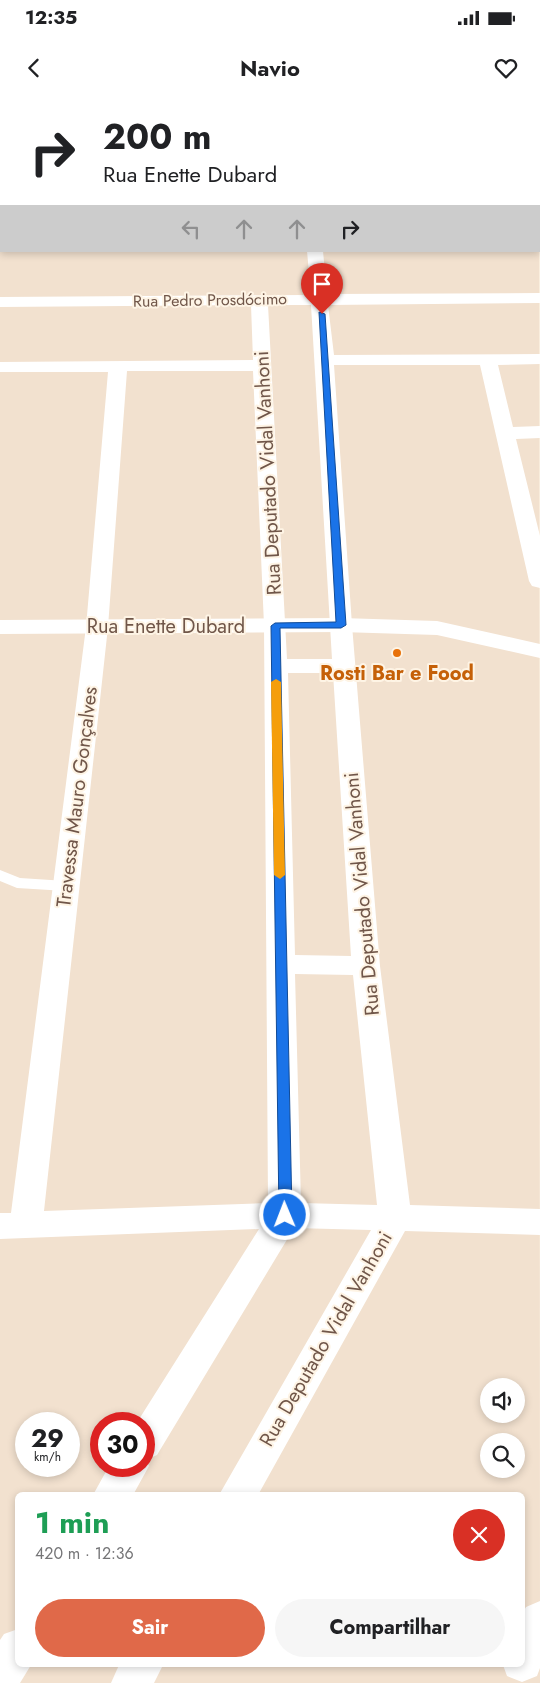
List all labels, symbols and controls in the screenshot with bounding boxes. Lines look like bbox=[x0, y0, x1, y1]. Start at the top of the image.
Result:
text: 12:35 bbox=[25, 4, 77, 31]
text: Navio bbox=[240, 52, 300, 84]
icon: back bbox=[20, 54, 48, 82]
icon: heart bbox=[492, 54, 520, 82]
text: 200 m bbox=[103, 112, 212, 162]
icon: right bbox=[20, 120, 85, 185]
text: Rua Enette Dubard bbox=[103, 158, 277, 190]
icon: left bbox=[177, 215, 205, 243]
icon: ahead bbox=[230, 215, 258, 243]
icon: ahead bbox=[283, 215, 311, 243]
icon: right bbox=[336, 215, 364, 243]
pin bbox=[301, 263, 343, 314]
icon: arrive bbox=[308, 270, 336, 298]
street label: Rua Pedro Prosdócimo bbox=[133, 287, 287, 313]
street label: Rua Deputado Vidal Vanhoni bbox=[247, 350, 289, 596]
street label: Rua Enette Dubard bbox=[87, 612, 245, 641]
marker: Rosti Bar e Food bbox=[391, 647, 403, 659]
place label: Rosti Bar e Food bbox=[320, 659, 474, 688]
street label: Travessa Mauro Gonçalves bbox=[49, 685, 105, 909]
street label: Rua Deputado Vidal Vanhoni bbox=[337, 771, 387, 1017]
position arrow bbox=[258, 1188, 310, 1240]
street label: Rua Deputado Vidal Vanhoni bbox=[252, 1226, 400, 1452]
map controls bbox=[480, 1378, 525, 1478]
button: sound bbox=[480, 1378, 525, 1423]
speed limit sign: 30 bbox=[90, 1412, 155, 1477]
text: 29 bbox=[31, 1420, 64, 1456]
button: search bbox=[480, 1433, 525, 1478]
text: km/h bbox=[34, 1448, 61, 1466]
text: 1 min bbox=[35, 1501, 109, 1544]
button: close bbox=[453, 1509, 505, 1561]
text: 420 m · 12:36 bbox=[35, 1542, 134, 1565]
button: Sair bbox=[35, 1599, 265, 1657]
button: Compartilhar bbox=[275, 1599, 505, 1657]

